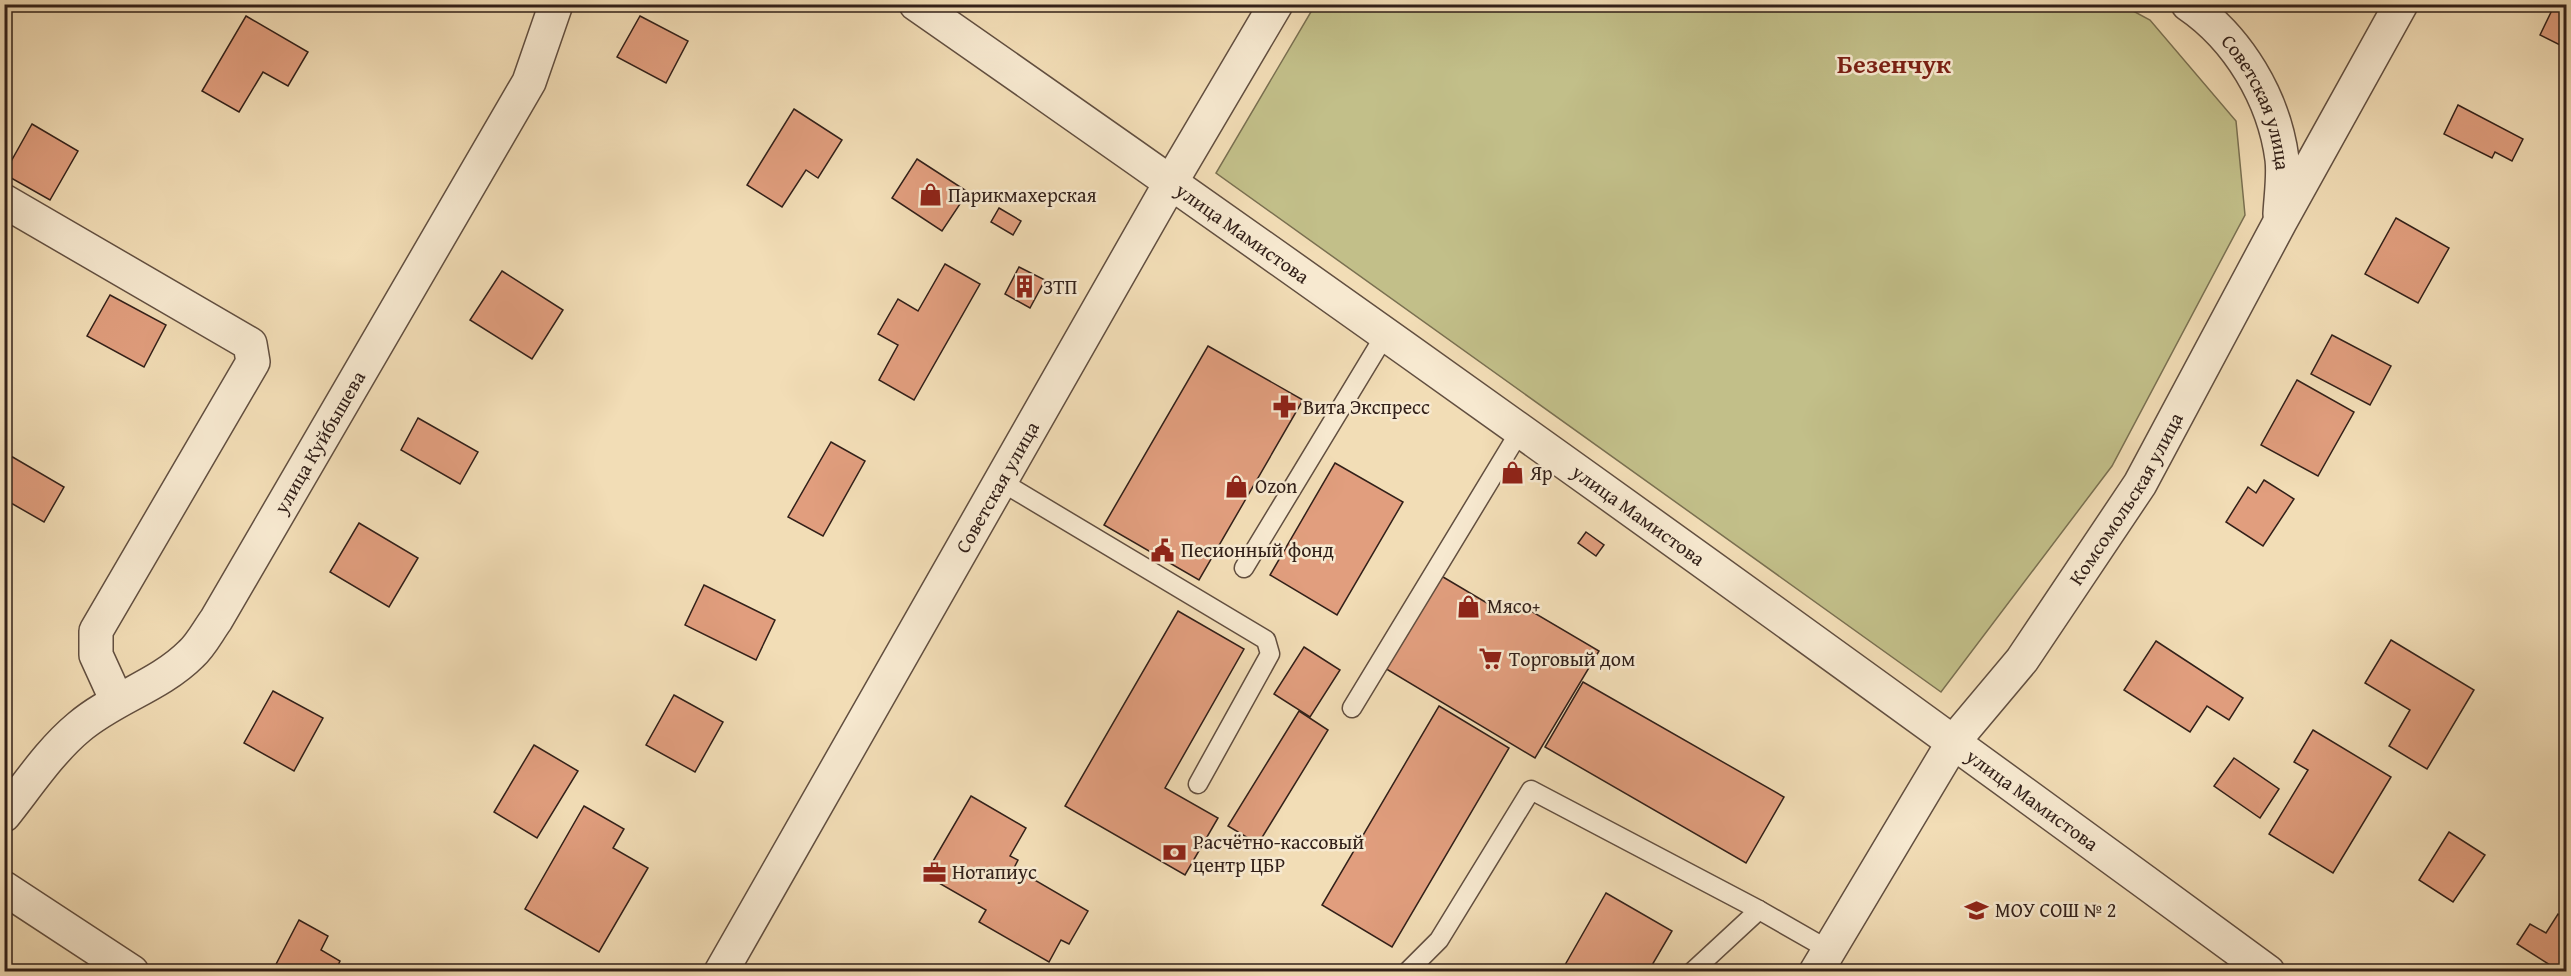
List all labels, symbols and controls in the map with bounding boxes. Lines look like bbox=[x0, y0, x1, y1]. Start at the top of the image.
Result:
street label: Советская улица bbox=[2215, 27, 2298, 171]
district label: Безенчук bbox=[1837, 44, 1951, 83]
street label: улица Мамистова bbox=[1169, 175, 1316, 290]
place label: Парикмахерская bbox=[948, 180, 1097, 209]
shop icon: Парикмахерская bbox=[917, 182, 943, 208]
place label: ЗТП bbox=[1043, 272, 1078, 301]
building icon: ЗТП bbox=[1012, 274, 1038, 300]
street label: улица Куйбышева bbox=[266, 365, 372, 520]
place label: Вита Экспресс bbox=[1303, 392, 1430, 421]
pharmacy icon: Вита Экспресс bbox=[1272, 394, 1298, 420]
street label: Комсомольская улица bbox=[2061, 406, 2190, 591]
street label: Советская улица bbox=[948, 415, 1046, 558]
street label: улица Мамистова bbox=[1565, 456, 1712, 573]
place label: Яр bbox=[1529, 458, 1553, 487]
shop icon: Яр bbox=[1499, 460, 1525, 486]
place label: Ozon bbox=[1255, 471, 1297, 500]
shop icon: Ozon bbox=[1224, 473, 1250, 499]
place label: Песионный фонд bbox=[1181, 535, 1334, 564]
public building icon: Песионный фонд bbox=[1150, 537, 1176, 563]
place label: Мясо+ bbox=[1487, 591, 1540, 620]
shop icon: Мясо+ bbox=[1456, 593, 1482, 619]
place label: Торговый дом bbox=[1509, 644, 1635, 673]
supermarket icon: Торговый дом bbox=[1478, 646, 1504, 672]
street label: улица Мамистова bbox=[1959, 741, 2105, 858]
place label: Расчётно-кассовый центр ЦБР bbox=[1193, 827, 1364, 879]
bank icon: Расчётно-кассовый центр ЦБР bbox=[1162, 840, 1188, 866]
place label: Нотапиус bbox=[952, 857, 1037, 886]
office icon: Нотапиус bbox=[921, 859, 947, 885]
place label: МОУ СОШ № 2 bbox=[1995, 895, 2117, 924]
school or university icon: МОУ СОШ № 2 bbox=[1964, 897, 1990, 923]

